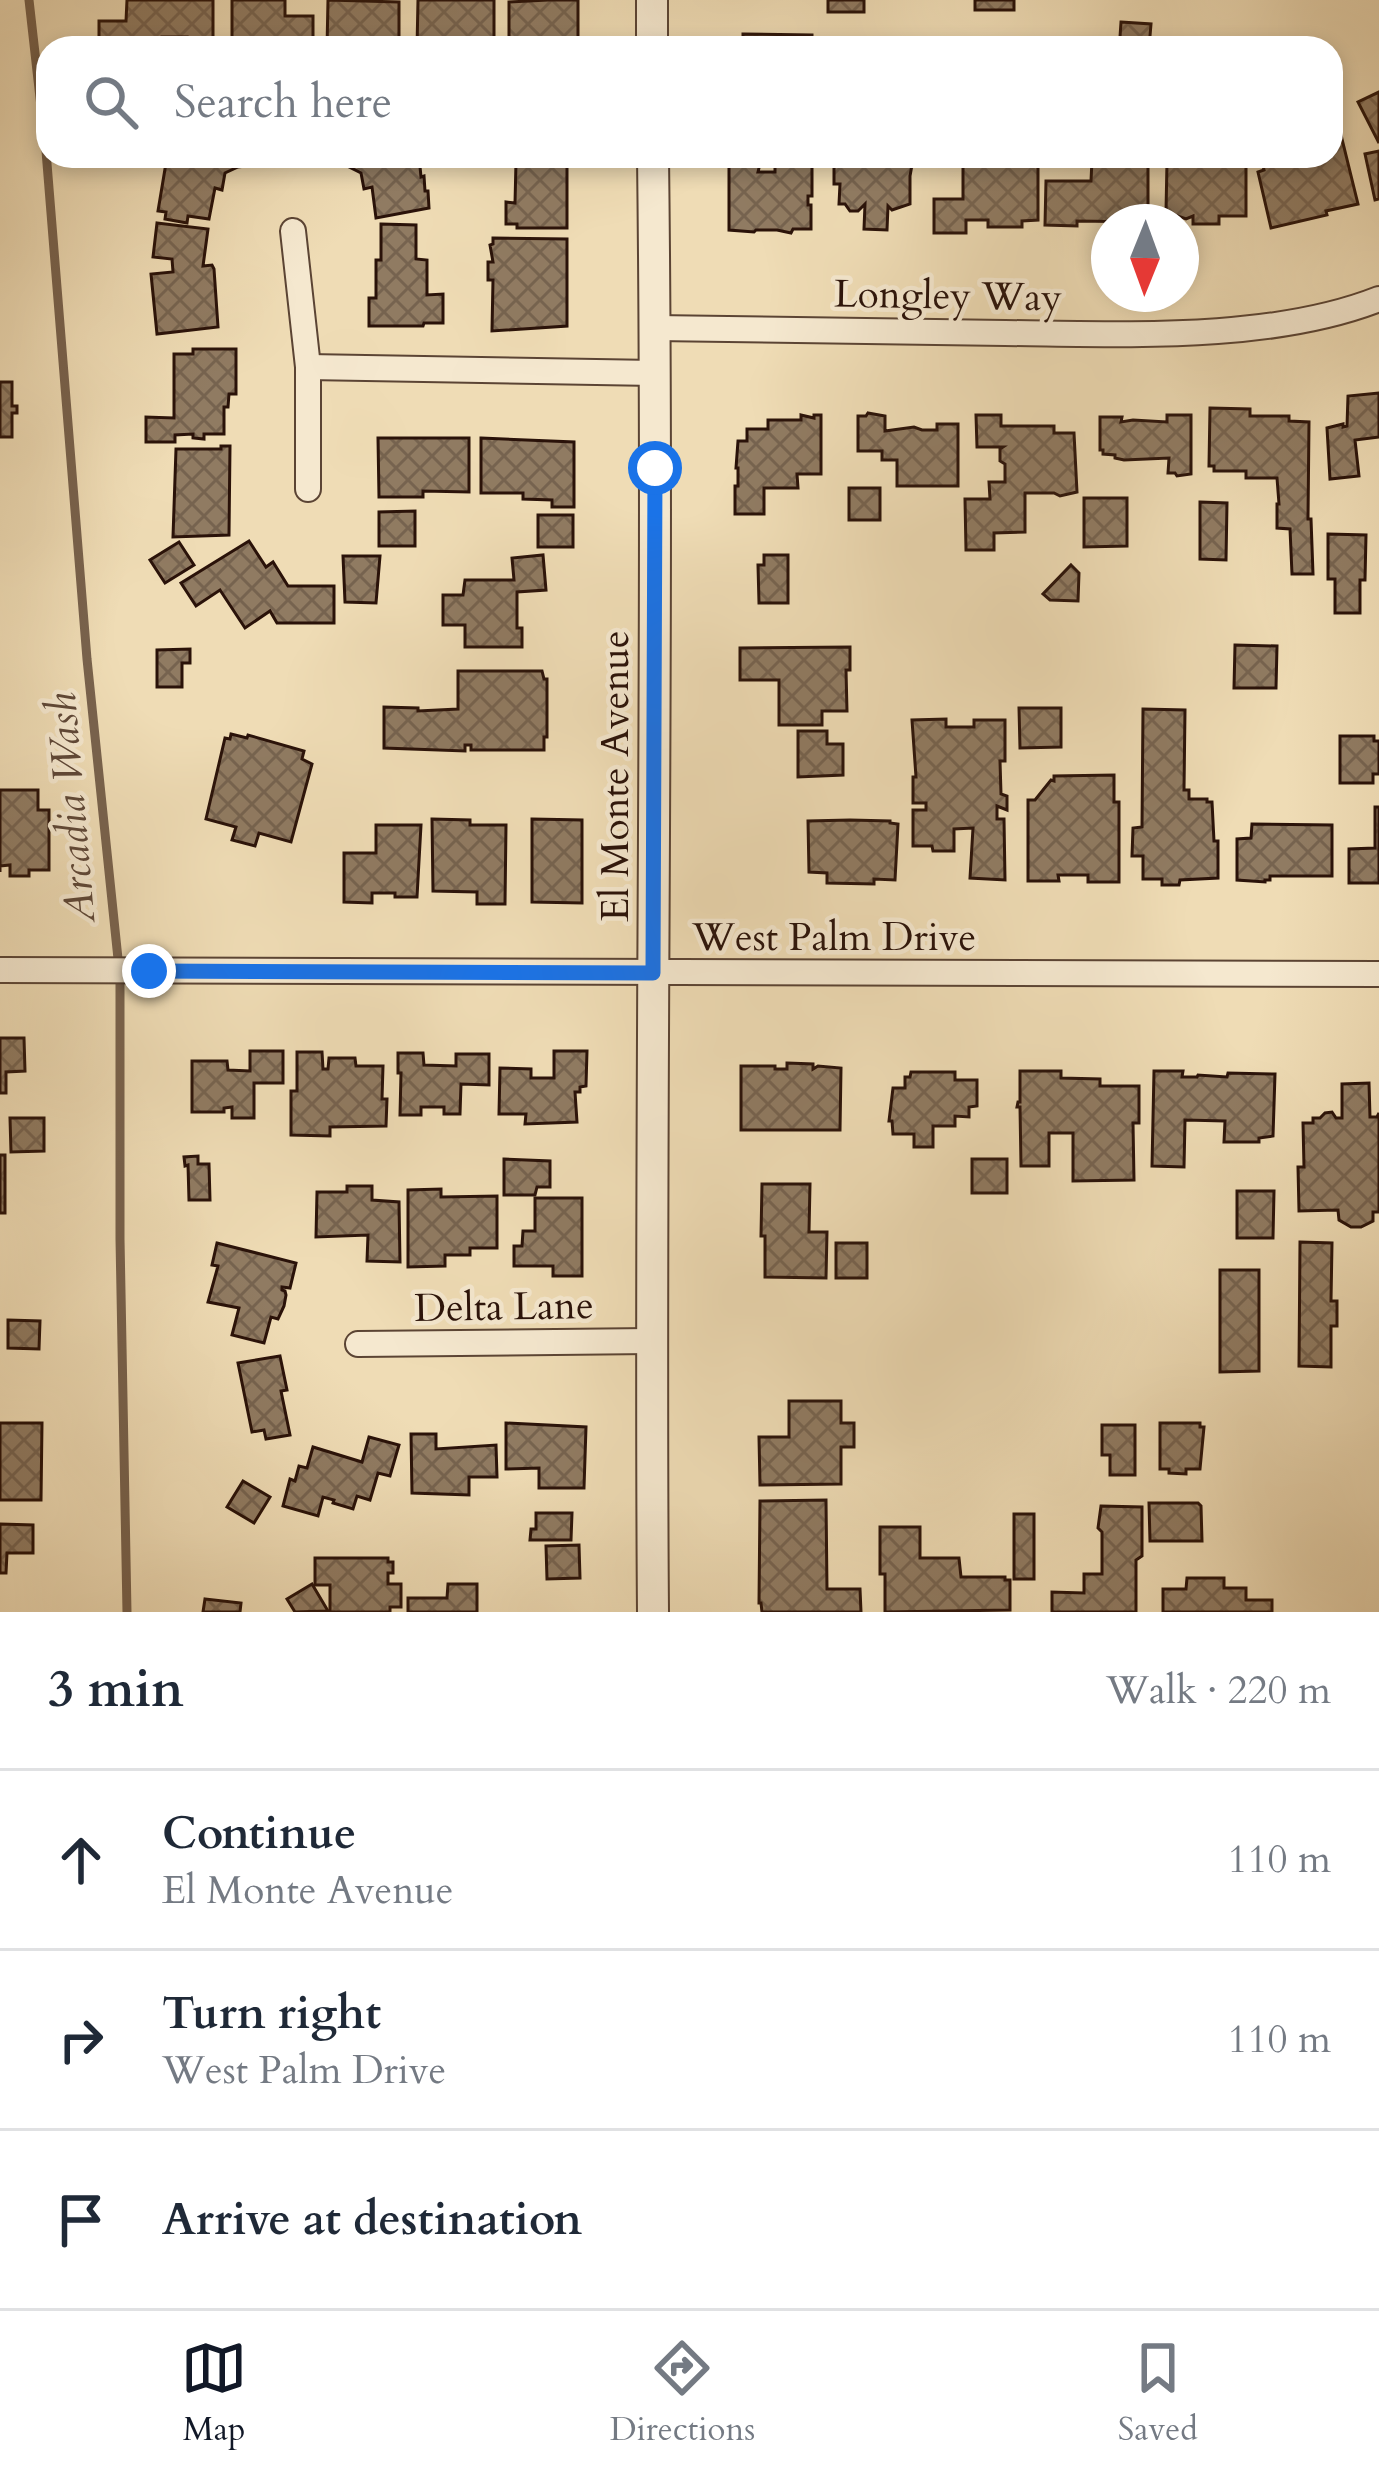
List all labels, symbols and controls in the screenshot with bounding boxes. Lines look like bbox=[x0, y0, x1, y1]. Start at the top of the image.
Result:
search box bbox=[36, 36, 1343, 168]
icon: search bbox=[78, 69, 144, 135]
text: Search here bbox=[174, 72, 392, 133]
north arrow bbox=[1091, 204, 1199, 312]
street label: Longley Way bbox=[834, 268, 1063, 324]
route start bbox=[628, 441, 682, 495]
street label: El Monte Avenue bbox=[589, 630, 642, 922]
water label: Arcadia Wash bbox=[33, 690, 110, 927]
street label: West Palm Drive bbox=[691, 911, 976, 964]
route end bbox=[122, 944, 176, 998]
street label: Delta Lane bbox=[414, 1279, 594, 1335]
text: 3 min bbox=[48, 1655, 184, 1725]
text: Walk · 220 m bbox=[1106, 1664, 1331, 1717]
text: Continue bbox=[162, 1803, 356, 1864]
icon: ahead bbox=[48, 1827, 114, 1893]
text: 110 m bbox=[1228, 1833, 1331, 1886]
text: El Monte Avenue bbox=[162, 1864, 453, 1917]
text: Turn right bbox=[162, 1983, 381, 2044]
icon: right bbox=[48, 2007, 114, 2073]
text: 110 m bbox=[1228, 2013, 1331, 2066]
text: West Palm Drive bbox=[162, 2044, 446, 2097]
icon: arrive bbox=[48, 2187, 114, 2253]
text: Arrive at destination bbox=[162, 2189, 582, 2250]
tab: Map bbox=[181, 2335, 247, 2452]
tab: Directions bbox=[610, 2335, 755, 2452]
tab: Saved bbox=[1118, 2335, 1198, 2452]

